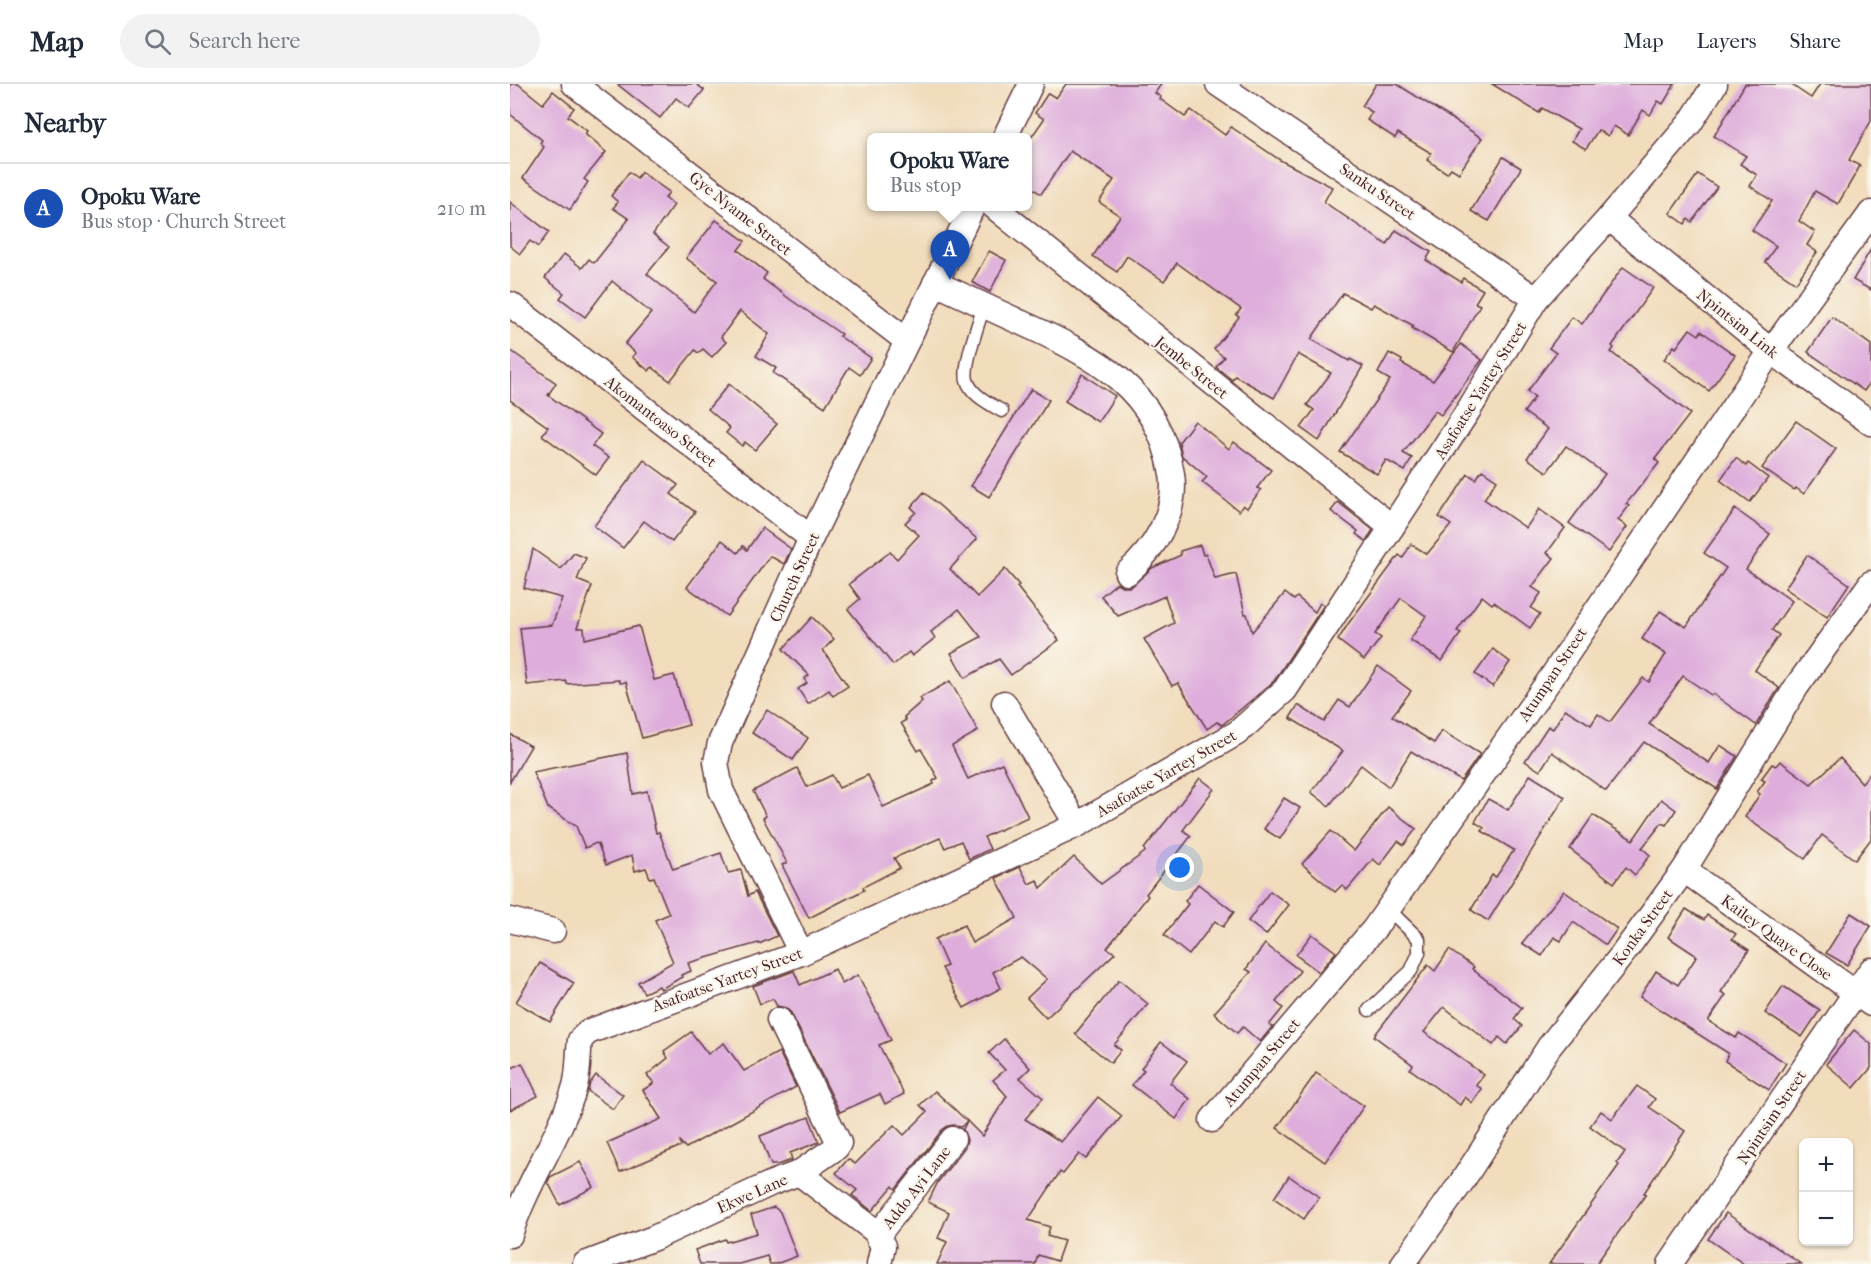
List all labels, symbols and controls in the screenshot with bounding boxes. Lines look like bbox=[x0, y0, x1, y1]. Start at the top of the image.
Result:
search box bbox=[120, 14, 540, 68]
text: Map bbox=[30, 25, 84, 58]
icon: search bbox=[141, 25, 174, 58]
text: Search here bbox=[189, 28, 300, 54]
text: Map bbox=[1623, 29, 1664, 53]
text: Layers bbox=[1697, 29, 1756, 53]
text: Share bbox=[1789, 29, 1841, 53]
text: Nearby bbox=[24, 108, 106, 139]
popup bbox=[867, 133, 1032, 211]
text: Opoku Ware bbox=[890, 148, 1009, 174]
street label: Sanku Street bbox=[1336, 159, 1420, 224]
street label: Gye Nyame Street bbox=[686, 167, 796, 260]
text: Bus stop bbox=[890, 174, 961, 197]
text: Opoku Ware bbox=[81, 184, 201, 210]
text: A bbox=[37, 197, 50, 220]
text: 210 m bbox=[437, 197, 486, 220]
text: Bus stop · Church Street bbox=[81, 210, 286, 233]
pin: A bbox=[930, 230, 970, 280]
street label: Npintsim Link bbox=[1693, 285, 1783, 363]
street label: Asafoatse Yartey Street bbox=[1430, 318, 1531, 463]
street label: Jembe Street bbox=[1150, 331, 1232, 403]
street label: Akomantoaso Street bbox=[600, 371, 721, 471]
street label: Church Street bbox=[765, 529, 824, 625]
street label: Atumpan Street bbox=[1513, 623, 1591, 726]
street label: Asafoatse Yartey Street bbox=[1092, 725, 1240, 822]
your location bbox=[1165, 853, 1194, 882]
street label: Konka Street bbox=[1608, 885, 1677, 969]
street label: Kailey Quaye Close bbox=[1717, 891, 1836, 984]
street label: Asafoatse Yartey Street bbox=[648, 943, 805, 1016]
street label: Atumpan Street bbox=[1218, 1014, 1304, 1111]
street label: Npintsim Street bbox=[1733, 1066, 1810, 1168]
map controls bbox=[1799, 1138, 1853, 1246]
button: + bbox=[1799, 1138, 1853, 1192]
street label: Addo Ayi Lane bbox=[878, 1142, 955, 1233]
street label: Ekwe Lane bbox=[714, 1169, 790, 1217]
button: − bbox=[1799, 1192, 1853, 1246]

